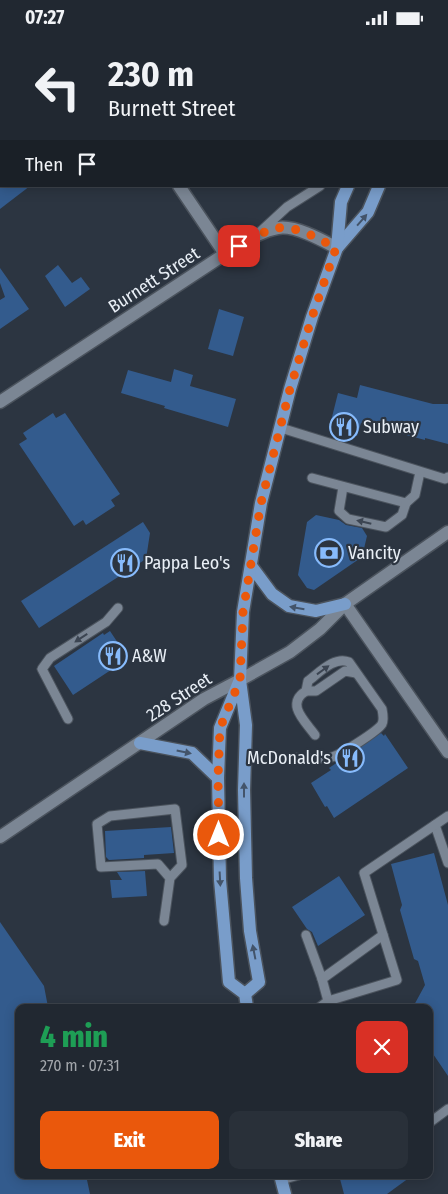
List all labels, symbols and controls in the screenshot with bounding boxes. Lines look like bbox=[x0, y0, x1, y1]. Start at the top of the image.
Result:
text: 07:27 bbox=[25, 6, 64, 29]
text: 230 m bbox=[108, 53, 194, 95]
icon: left bbox=[25, 55, 90, 120]
text: Burnett Street bbox=[108, 95, 235, 122]
icon: arrive bbox=[73, 150, 101, 178]
text: Then bbox=[25, 153, 63, 176]
one-way arrow bbox=[356, 213, 367, 226]
pin bbox=[218, 225, 260, 267]
icon: arrive bbox=[225, 232, 253, 260]
street label: Burnett Street bbox=[104, 242, 204, 318]
restaurant icon: Subway bbox=[329, 412, 359, 442]
place label: Subway bbox=[363, 416, 419, 438]
one-way arrow bbox=[356, 518, 372, 526]
bank icon: Vancity bbox=[314, 538, 344, 568]
place label: Vancity bbox=[348, 542, 401, 564]
restaurant icon: Pappa Leo's bbox=[110, 548, 140, 578]
place label: Pappa Leo's bbox=[144, 552, 231, 574]
one-way arrow bbox=[289, 603, 305, 611]
one-way arrow bbox=[74, 634, 88, 643]
restaurant icon: A&W bbox=[98, 641, 128, 671]
place label: A&W bbox=[132, 645, 167, 667]
one-way arrow bbox=[317, 665, 330, 675]
street label: 228 Street bbox=[142, 668, 216, 726]
restaurant icon: McDonald's bbox=[335, 743, 365, 773]
place label: McDonald's bbox=[247, 747, 331, 769]
one-way arrow bbox=[176, 748, 192, 756]
one-way arrow bbox=[240, 782, 248, 798]
position arrow bbox=[192, 808, 244, 860]
one-way arrow bbox=[217, 871, 225, 887]
one-way arrow bbox=[250, 945, 258, 960]
text: 4 min bbox=[40, 1019, 108, 1055]
button: close bbox=[356, 1021, 408, 1073]
text: 270 m · 07:31 bbox=[40, 1056, 120, 1075]
button: Exit bbox=[40, 1111, 219, 1169]
button: Share bbox=[229, 1111, 408, 1169]

